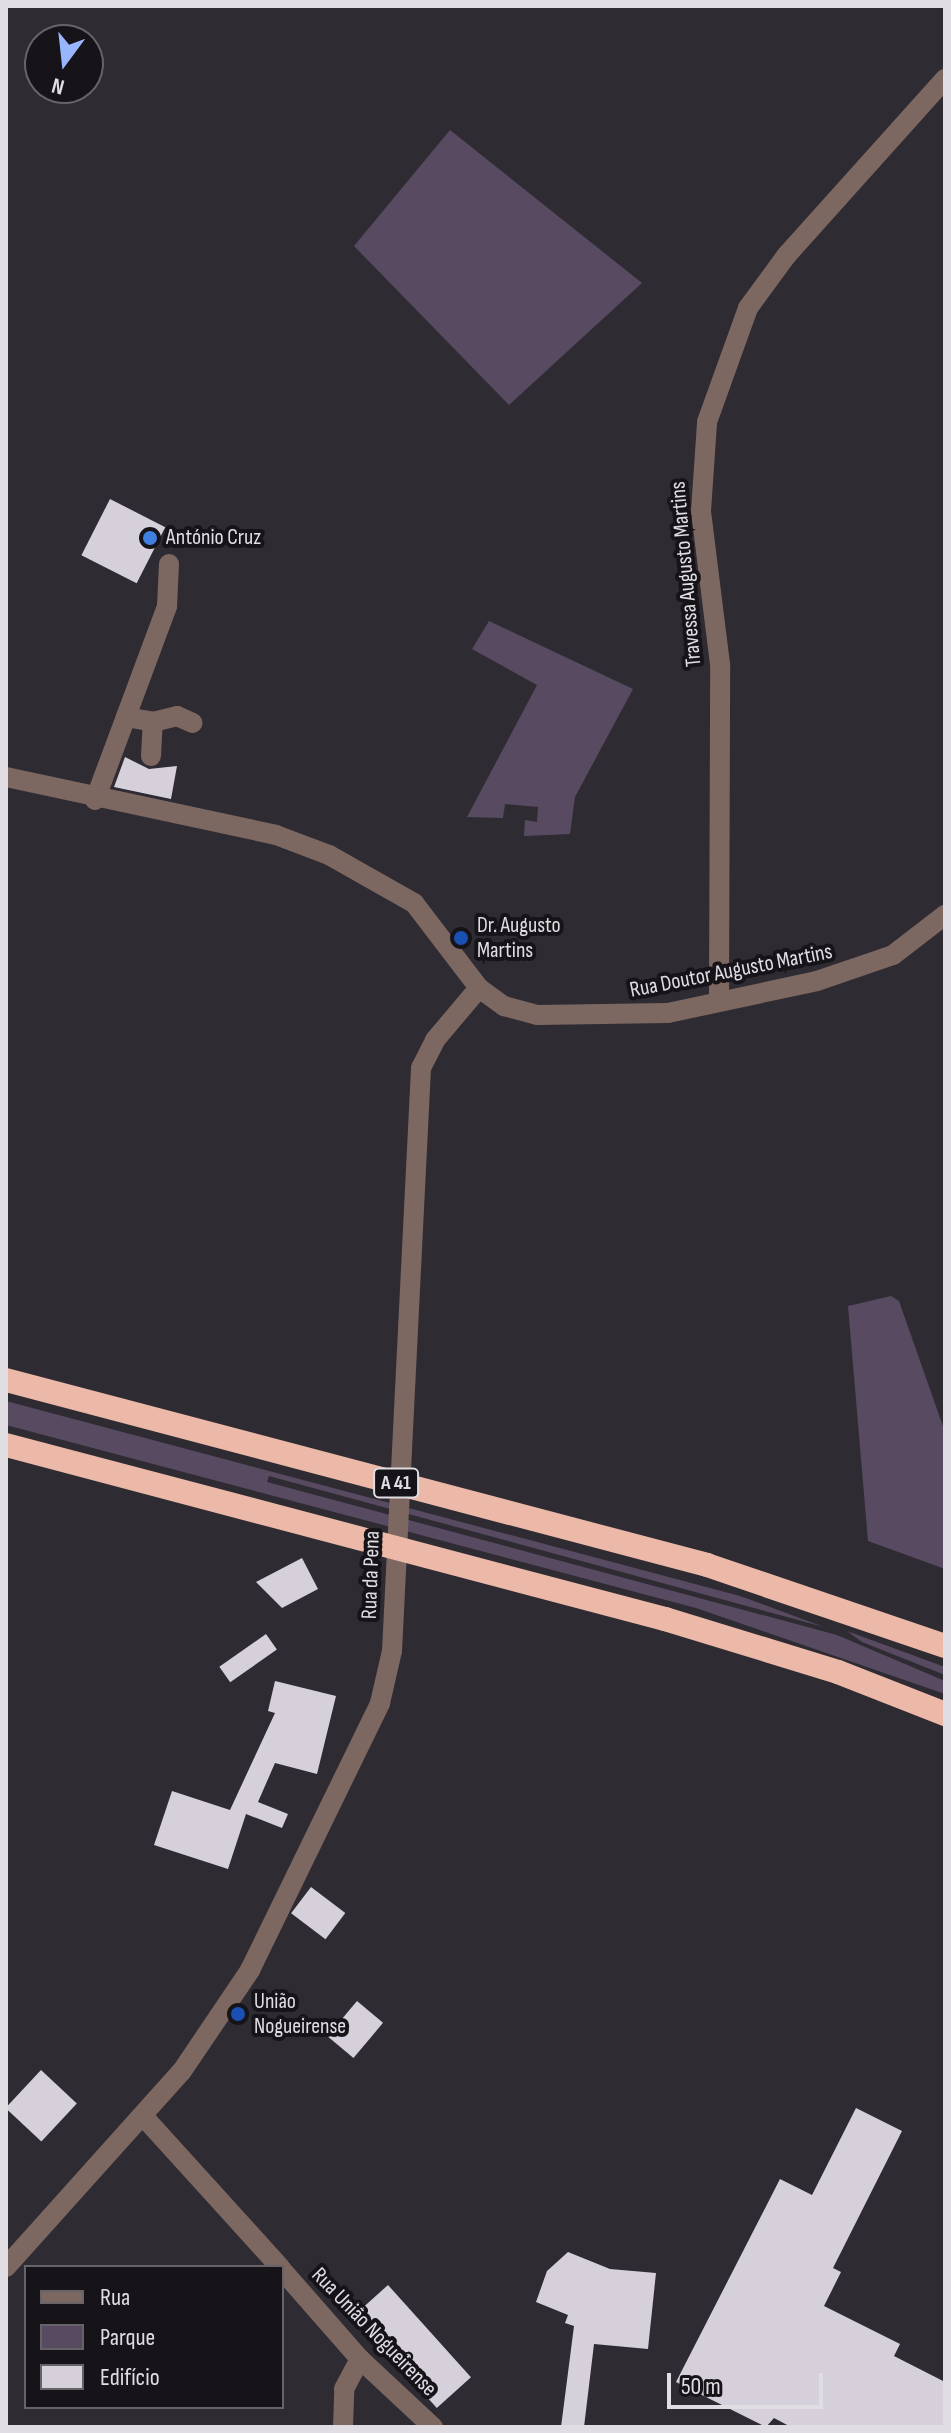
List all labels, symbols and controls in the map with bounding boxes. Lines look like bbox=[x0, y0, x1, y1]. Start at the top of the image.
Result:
north arrow bbox=[24, 24, 104, 104]
text: N bbox=[49, 71, 67, 100]
street label: Travessa Augusto Martins bbox=[665, 480, 707, 668]
place label: António Cruz bbox=[166, 525, 261, 551]
marker: António Cruz bbox=[141, 529, 159, 547]
place label: Dr. Augusto Martins bbox=[477, 912, 561, 964]
marker: Dr. Augusto Martins bbox=[452, 929, 470, 947]
street label: Rua Doutor Augusto Martins bbox=[627, 938, 835, 1004]
road number: A 41 bbox=[372, 1467, 420, 1499]
street label: Rua da Pena bbox=[356, 1530, 386, 1620]
place label: União Nogueirense bbox=[254, 1988, 346, 2040]
marker: União Nogueirense bbox=[229, 2005, 247, 2023]
street label: Rua União Nogueirense bbox=[306, 2262, 442, 2402]
legend bbox=[24, 2265, 284, 2409]
text: Rua bbox=[100, 2283, 130, 2312]
text: Parque bbox=[100, 2323, 155, 2352]
scale bar bbox=[671, 2357, 827, 2407]
text: Edifício bbox=[100, 2363, 160, 2392]
text: 50 m bbox=[681, 2372, 721, 2401]

